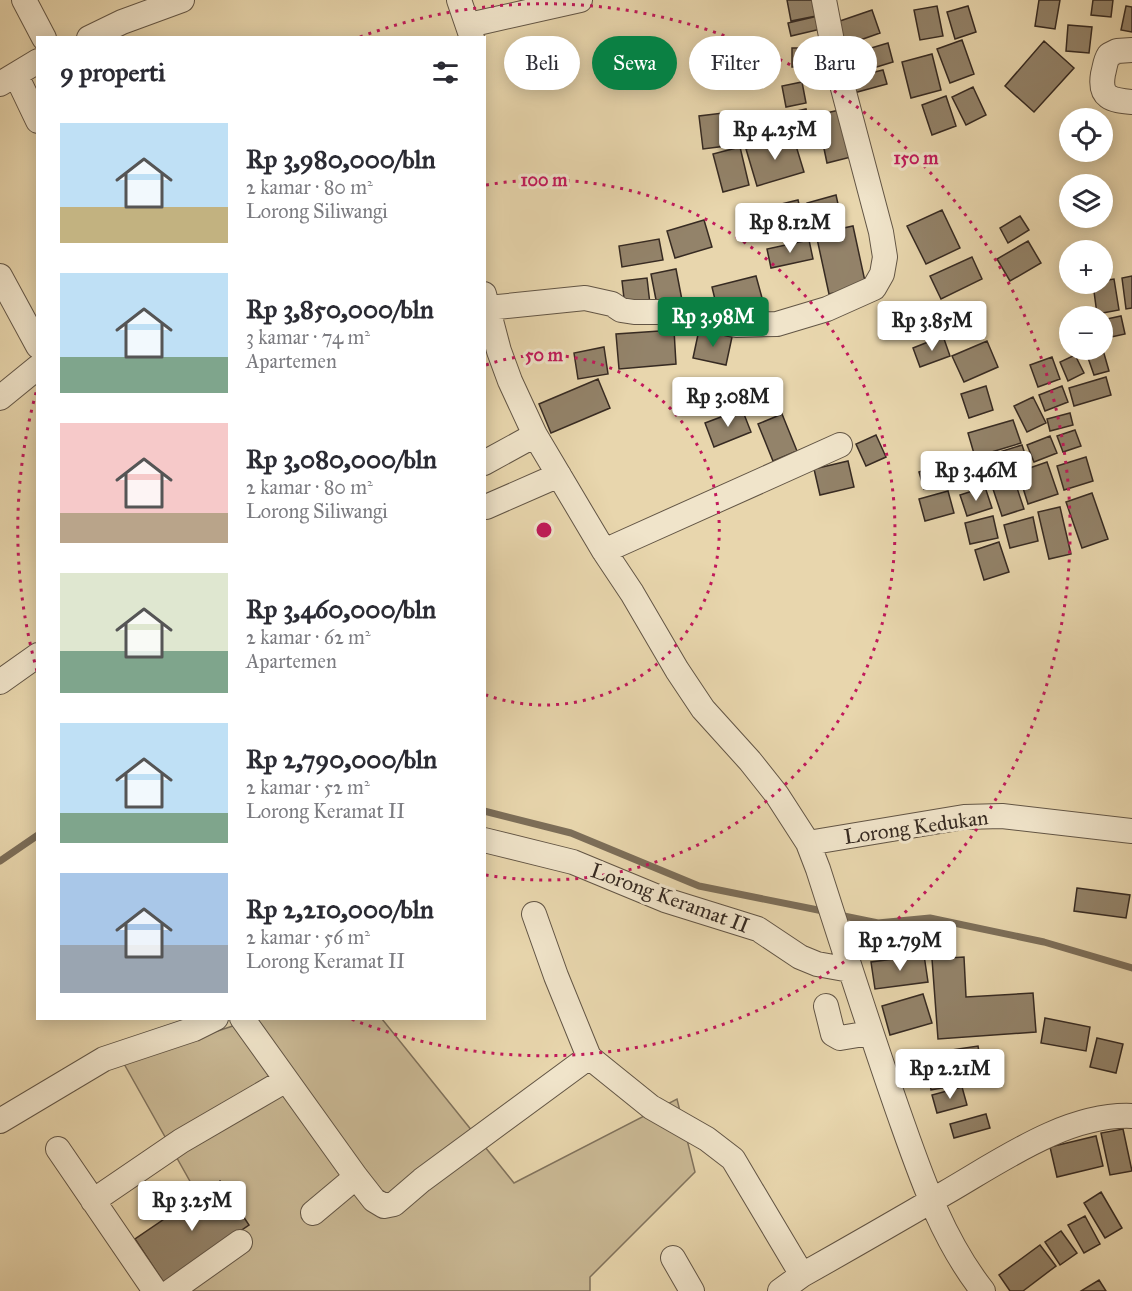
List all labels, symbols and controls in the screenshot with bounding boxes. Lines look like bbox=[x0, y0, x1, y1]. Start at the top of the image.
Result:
chip: Beli bbox=[504, 36, 580, 90]
chip: Sewa bbox=[592, 36, 677, 90]
chip: Filter bbox=[689, 36, 781, 90]
chip: Baru bbox=[793, 36, 877, 90]
text: 9 properti bbox=[60, 56, 165, 88]
icon: filters bbox=[429, 56, 462, 89]
map controls bbox=[1059, 108, 1113, 360]
button: locate bbox=[1059, 108, 1113, 162]
pin: Rp 4.25M bbox=[713, 110, 837, 161]
text: Rp 4.25M bbox=[733, 117, 817, 141]
text: Rp 3,980,000/bln bbox=[246, 143, 436, 175]
icon: home bbox=[108, 147, 180, 219]
text: 150 m bbox=[894, 147, 939, 169]
text: 100 m bbox=[521, 169, 568, 191]
button: layers bbox=[1059, 174, 1113, 228]
text: 2 kamar · 80 m² bbox=[246, 175, 373, 199]
text: Lorong Siliwangi bbox=[246, 199, 388, 223]
pin: Rp 8.12M bbox=[728, 203, 852, 254]
text: Rp 8.12M bbox=[749, 210, 831, 234]
button: + bbox=[1059, 240, 1113, 294]
text: Rp 3,850,000/bln bbox=[246, 293, 434, 325]
icon: home bbox=[108, 297, 180, 369]
pin: Rp 3.98M bbox=[651, 297, 775, 348]
pin: Rp 3.85M bbox=[870, 301, 994, 352]
text: Rp 3.98M bbox=[672, 304, 754, 328]
button: − bbox=[1059, 306, 1113, 360]
text: Rp 3.85M bbox=[891, 308, 973, 332]
text: 3 kamar · 74 m² bbox=[246, 325, 370, 349]
text: 50 m bbox=[525, 344, 564, 366]
text: Apartemen bbox=[246, 349, 337, 373]
pin: Rp 3.08M bbox=[666, 377, 790, 428]
text: Rp 3.08M bbox=[686, 384, 770, 408]
text: Rp 3,080,000/bln bbox=[246, 443, 437, 475]
icon: home bbox=[108, 447, 180, 519]
pin: Rp 3.46M bbox=[914, 451, 1038, 502]
text: Rp 3.46M bbox=[935, 458, 1017, 482]
text: 2 kamar · 80 m² bbox=[246, 475, 373, 499]
text: Lorong Siliwangi bbox=[246, 499, 388, 523]
centre of rings bbox=[534, 520, 554, 540]
text: Rp 3,460,000/bln bbox=[246, 593, 436, 625]
icon: home bbox=[108, 597, 180, 669]
text: 2 kamar · 62 m² bbox=[246, 625, 371, 649]
text: Apartemen bbox=[246, 649, 337, 673]
text: Rp 2,790,000/bln bbox=[246, 743, 437, 775]
icon: home bbox=[108, 747, 180, 819]
text: 2 kamar · 52 m² bbox=[246, 775, 370, 799]
text: Lorong Keramat II bbox=[246, 799, 405, 823]
street label: Lorong Kedukan bbox=[842, 804, 990, 850]
street label: Lorong Keramat II bbox=[587, 857, 753, 939]
text: Rp 2,210,000/bln bbox=[246, 893, 434, 925]
icon: home bbox=[108, 897, 180, 969]
pin: Rp 2.79M bbox=[838, 921, 962, 972]
text: 2 kamar · 56 m² bbox=[246, 925, 370, 949]
text: Rp 2.79M bbox=[858, 928, 942, 952]
text: Lorong Keramat II bbox=[246, 949, 405, 973]
pin: Rp 2.21M bbox=[888, 1049, 1012, 1100]
text: Rp 2.21M bbox=[909, 1056, 991, 1080]
pin: Rp 3.25M bbox=[130, 1181, 254, 1232]
text: Rp 3.25M bbox=[152, 1188, 232, 1212]

